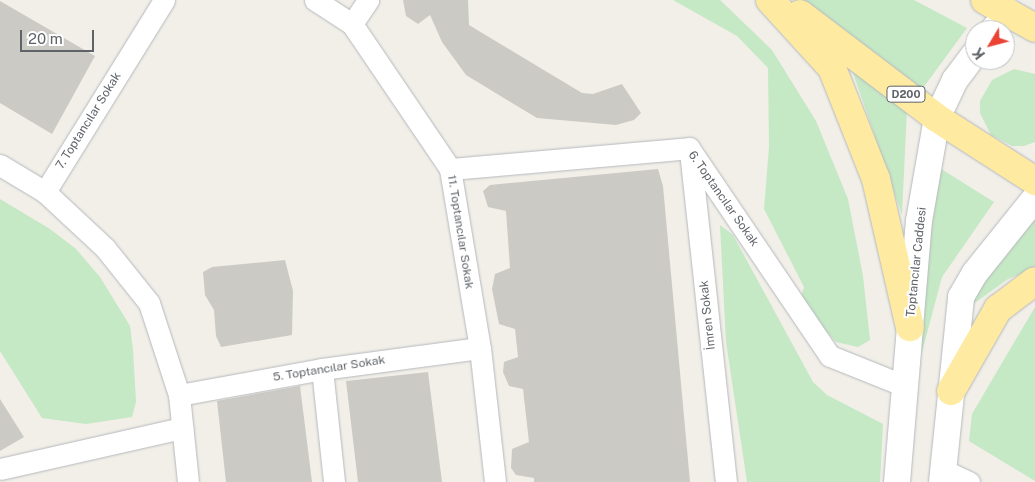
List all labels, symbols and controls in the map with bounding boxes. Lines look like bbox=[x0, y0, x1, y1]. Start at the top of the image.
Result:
scale bar bbox=[22, 20, 96, 52]
north arrow bbox=[965, 20, 1015, 70]
text: 20 m bbox=[28, 30, 63, 47]
text: K bbox=[969, 45, 988, 62]
street label: 7. Toptancılar Sokak bbox=[53, 70, 125, 172]
road number: D200 bbox=[886, 86, 926, 102]
street label: 6. Toptancılar Sokak bbox=[685, 148, 761, 250]
street label: 11. Toptancılar Sokak bbox=[444, 174, 476, 290]
street label: Toptancılar Caddesi bbox=[904, 206, 930, 318]
street label: İmren Sokak bbox=[697, 280, 719, 350]
street label: 5. Toptancılar Sokak bbox=[272, 353, 386, 385]

